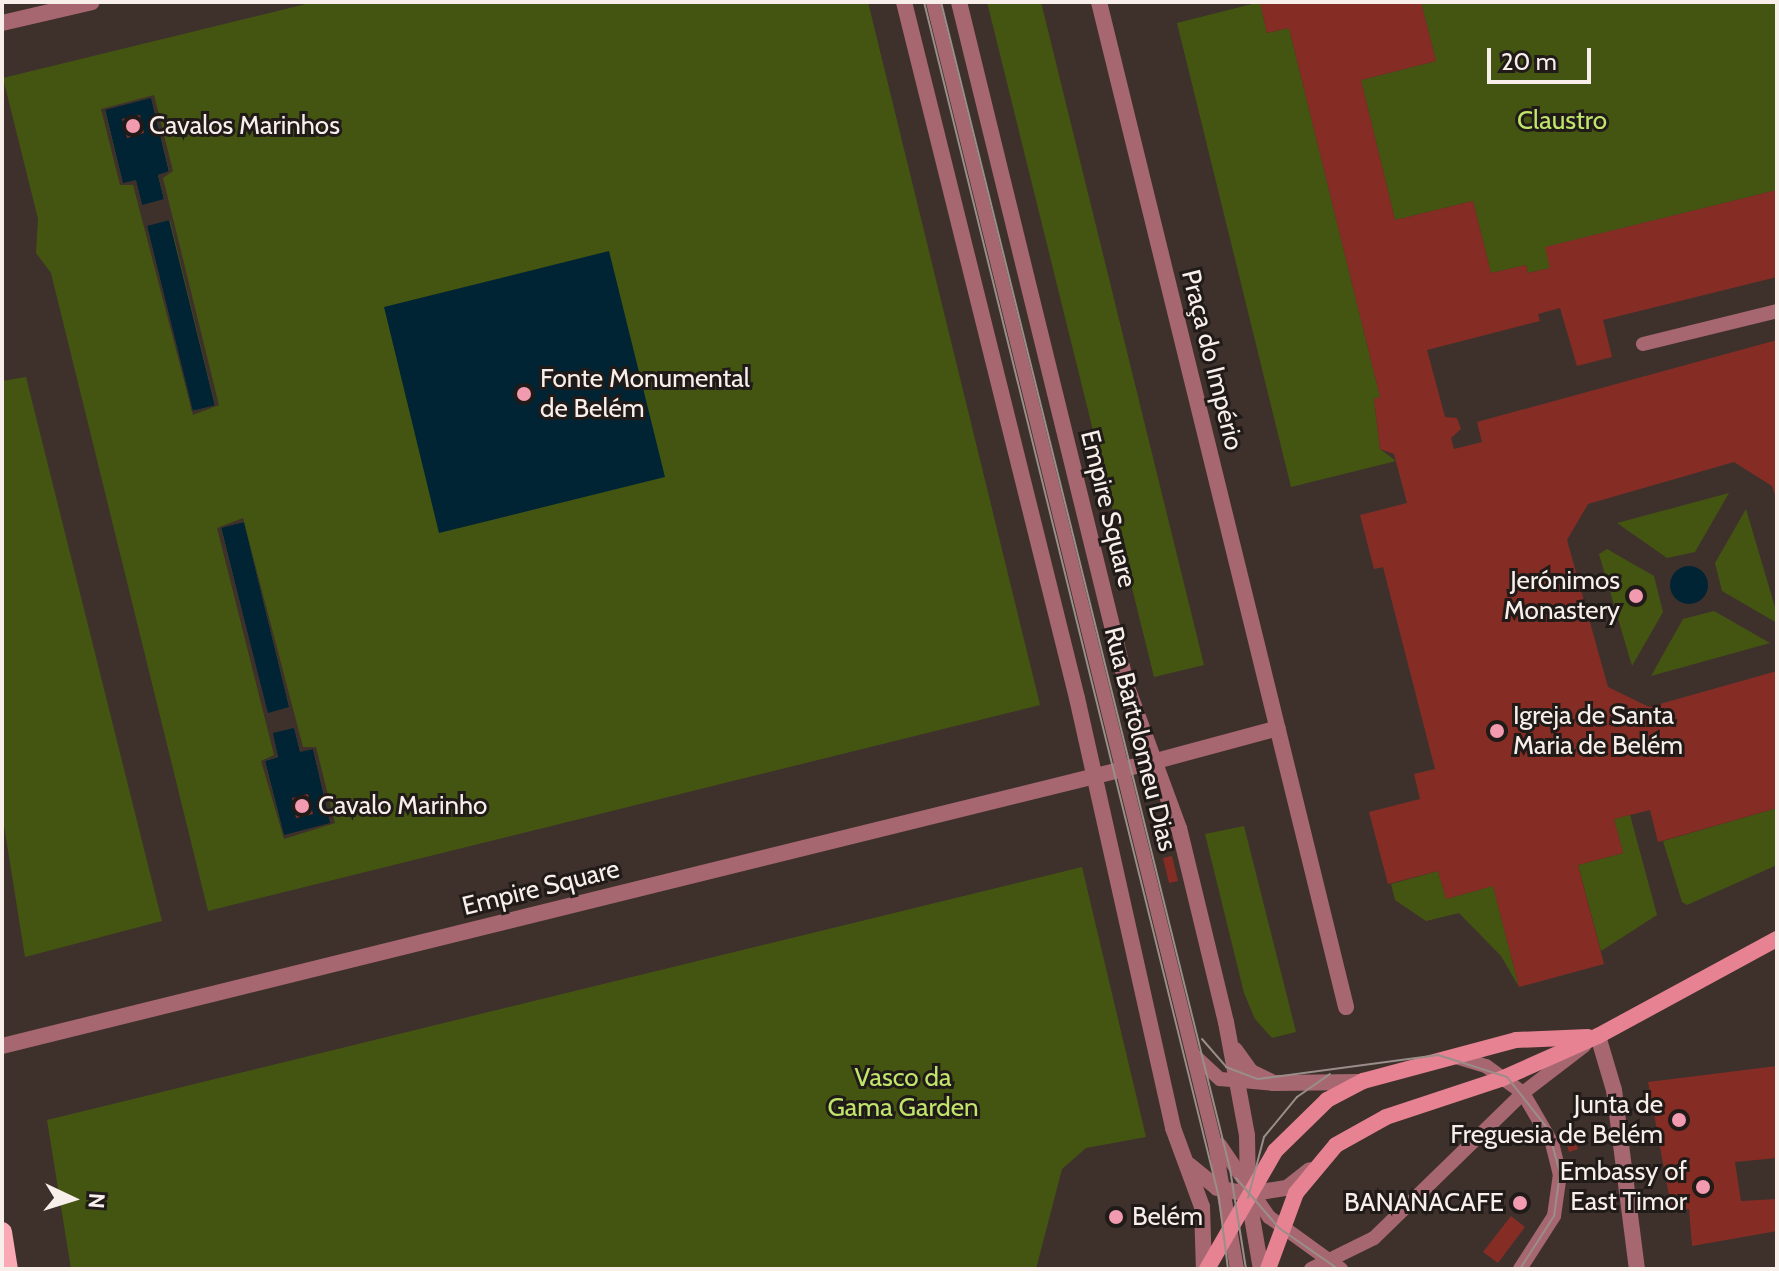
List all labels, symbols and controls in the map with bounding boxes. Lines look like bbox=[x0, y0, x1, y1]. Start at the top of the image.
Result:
scale bar bbox=[1491, 32, 1595, 82]
text: 20 m bbox=[1501, 47, 1557, 76]
park label: Claustro bbox=[1517, 105, 1607, 137]
place label: Cavalos Marinhos bbox=[149, 110, 340, 142]
marker: Cavalos Marinhos bbox=[124, 117, 142, 135]
street label: Praça do Império bbox=[1174, 267, 1250, 453]
place label: Fonte Monumental de Belém bbox=[540, 363, 750, 424]
marker: Fonte Monumental de Belém bbox=[515, 385, 533, 403]
street label: Empire Square bbox=[1073, 427, 1143, 591]
place label: Jerónimos Monastery bbox=[1504, 565, 1620, 626]
marker: Jerónimos Monastery bbox=[1627, 587, 1645, 605]
street label: Rua Bartolomeu Dias bbox=[1097, 624, 1183, 854]
place label: Igreja de Santa Maria de Belém bbox=[1513, 700, 1683, 762]
marker: Igreja de Santa Maria de Belém bbox=[1488, 722, 1506, 740]
place label: Cavalo Marinho bbox=[318, 790, 487, 822]
marker: Cavalo Marinho bbox=[293, 797, 311, 815]
street label: Empire Square bbox=[459, 853, 623, 923]
park label: Vasco da Gama Garden bbox=[827, 1062, 979, 1124]
place label: Junta de Freguesia de Belém bbox=[1450, 1089, 1663, 1150]
marker: Junta de Freguesia de Belém bbox=[1670, 1111, 1688, 1129]
place label: Embassy of East Timor bbox=[1560, 1156, 1687, 1218]
north arrow bbox=[32, 1159, 112, 1239]
marker: Embassy of East Timor bbox=[1694, 1178, 1712, 1196]
place label: BANANACAFE bbox=[1344, 1187, 1504, 1219]
text: N bbox=[82, 1192, 110, 1209]
marker: BANANACAFE bbox=[1511, 1194, 1529, 1212]
place label: Belém bbox=[1132, 1201, 1203, 1233]
marker: Belém bbox=[1107, 1208, 1125, 1226]

